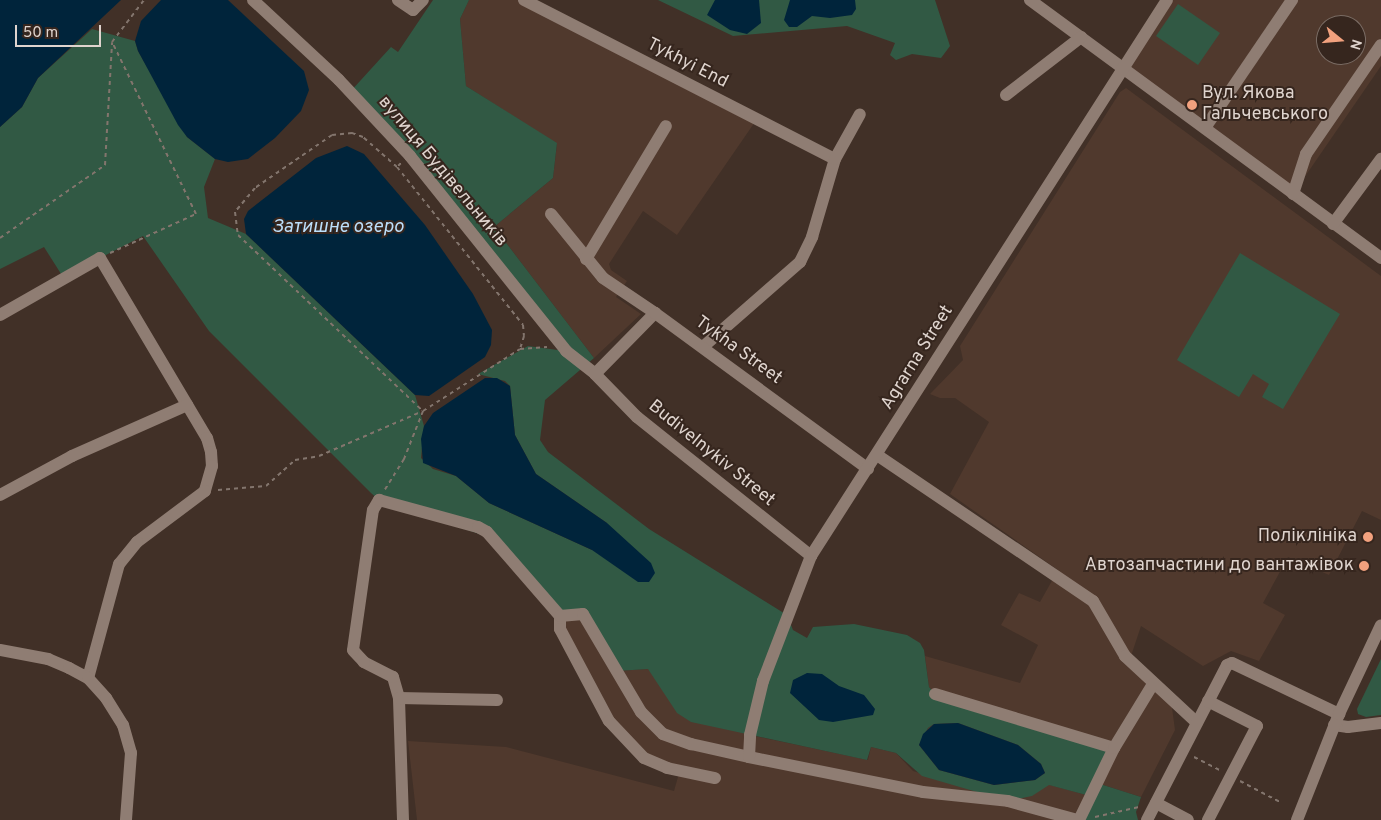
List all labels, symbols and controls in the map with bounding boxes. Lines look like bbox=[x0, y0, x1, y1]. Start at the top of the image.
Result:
scale bar bbox=[18, 15, 104, 47]
north arrow bbox=[1316, 15, 1366, 65]
text: 50 m bbox=[23, 24, 58, 43]
street label: Tykhyi End bbox=[643, 34, 731, 94]
text: N bbox=[1345, 37, 1364, 52]
place label: Вул. Якова Гальчевського bbox=[1202, 84, 1328, 126]
street label: вулиця Будівельників bbox=[373, 92, 511, 252]
marker: Вул. Якова Гальчевського bbox=[1186, 99, 1198, 111]
water label: Затишне озеро bbox=[272, 217, 404, 239]
street label: Agrarna Street bbox=[877, 302, 959, 414]
street label: Tykha Street bbox=[690, 312, 786, 390]
street label: Budivelnykiv Street bbox=[643, 396, 779, 512]
place label: Поліклініка bbox=[1258, 526, 1357, 548]
marker: Поліклініка bbox=[1361, 530, 1375, 544]
place label: Автозапчастини до вантажівок bbox=[1085, 555, 1354, 577]
marker: Автозапчастини до вантажівок bbox=[1358, 560, 1370, 572]

